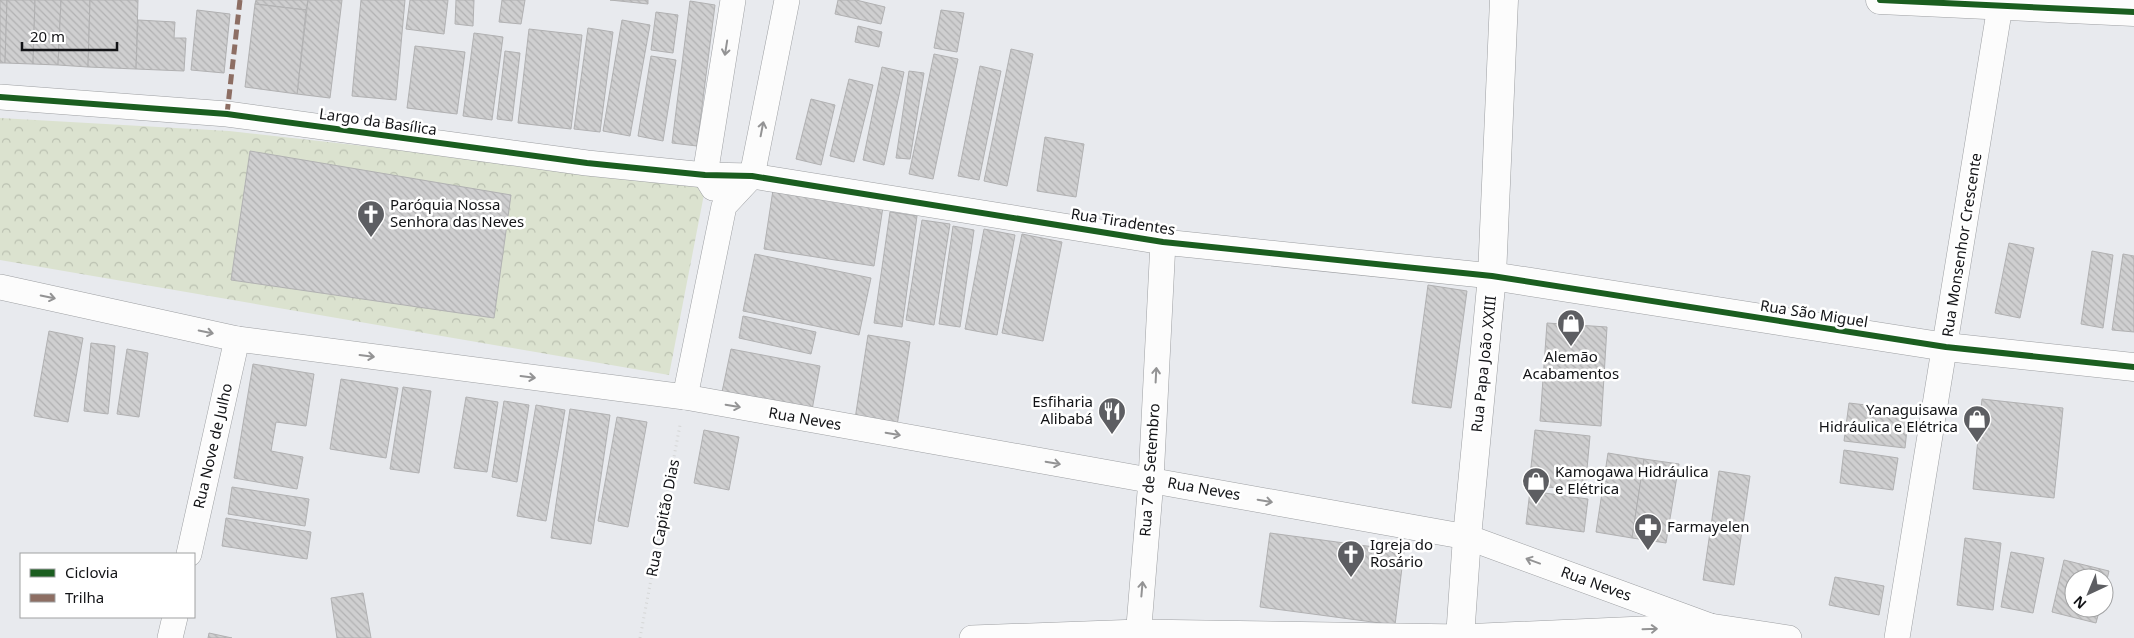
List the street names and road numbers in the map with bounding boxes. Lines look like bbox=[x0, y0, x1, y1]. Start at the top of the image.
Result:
street label: Largo da Basílica bbox=[318, 103, 438, 139]
street label: Rua Monsenhor Crescente bbox=[1937, 151, 1985, 338]
street label: Rua Tiradentes bbox=[1070, 203, 1177, 239]
street label: Rua Papa João XXIII bbox=[1466, 295, 1500, 433]
street label: Rua São Miguel bbox=[1759, 295, 1869, 331]
street label: Rua Nove de Julho bbox=[188, 381, 236, 511]
street label: Rua Neves bbox=[767, 402, 843, 434]
street label: Rua 7 de Setembro bbox=[1134, 403, 1164, 537]
street label: Rua Capitão Dias bbox=[641, 457, 683, 578]
street label: Rua Neves bbox=[1166, 472, 1242, 504]
street label: Rua Neves bbox=[1558, 561, 1634, 605]

